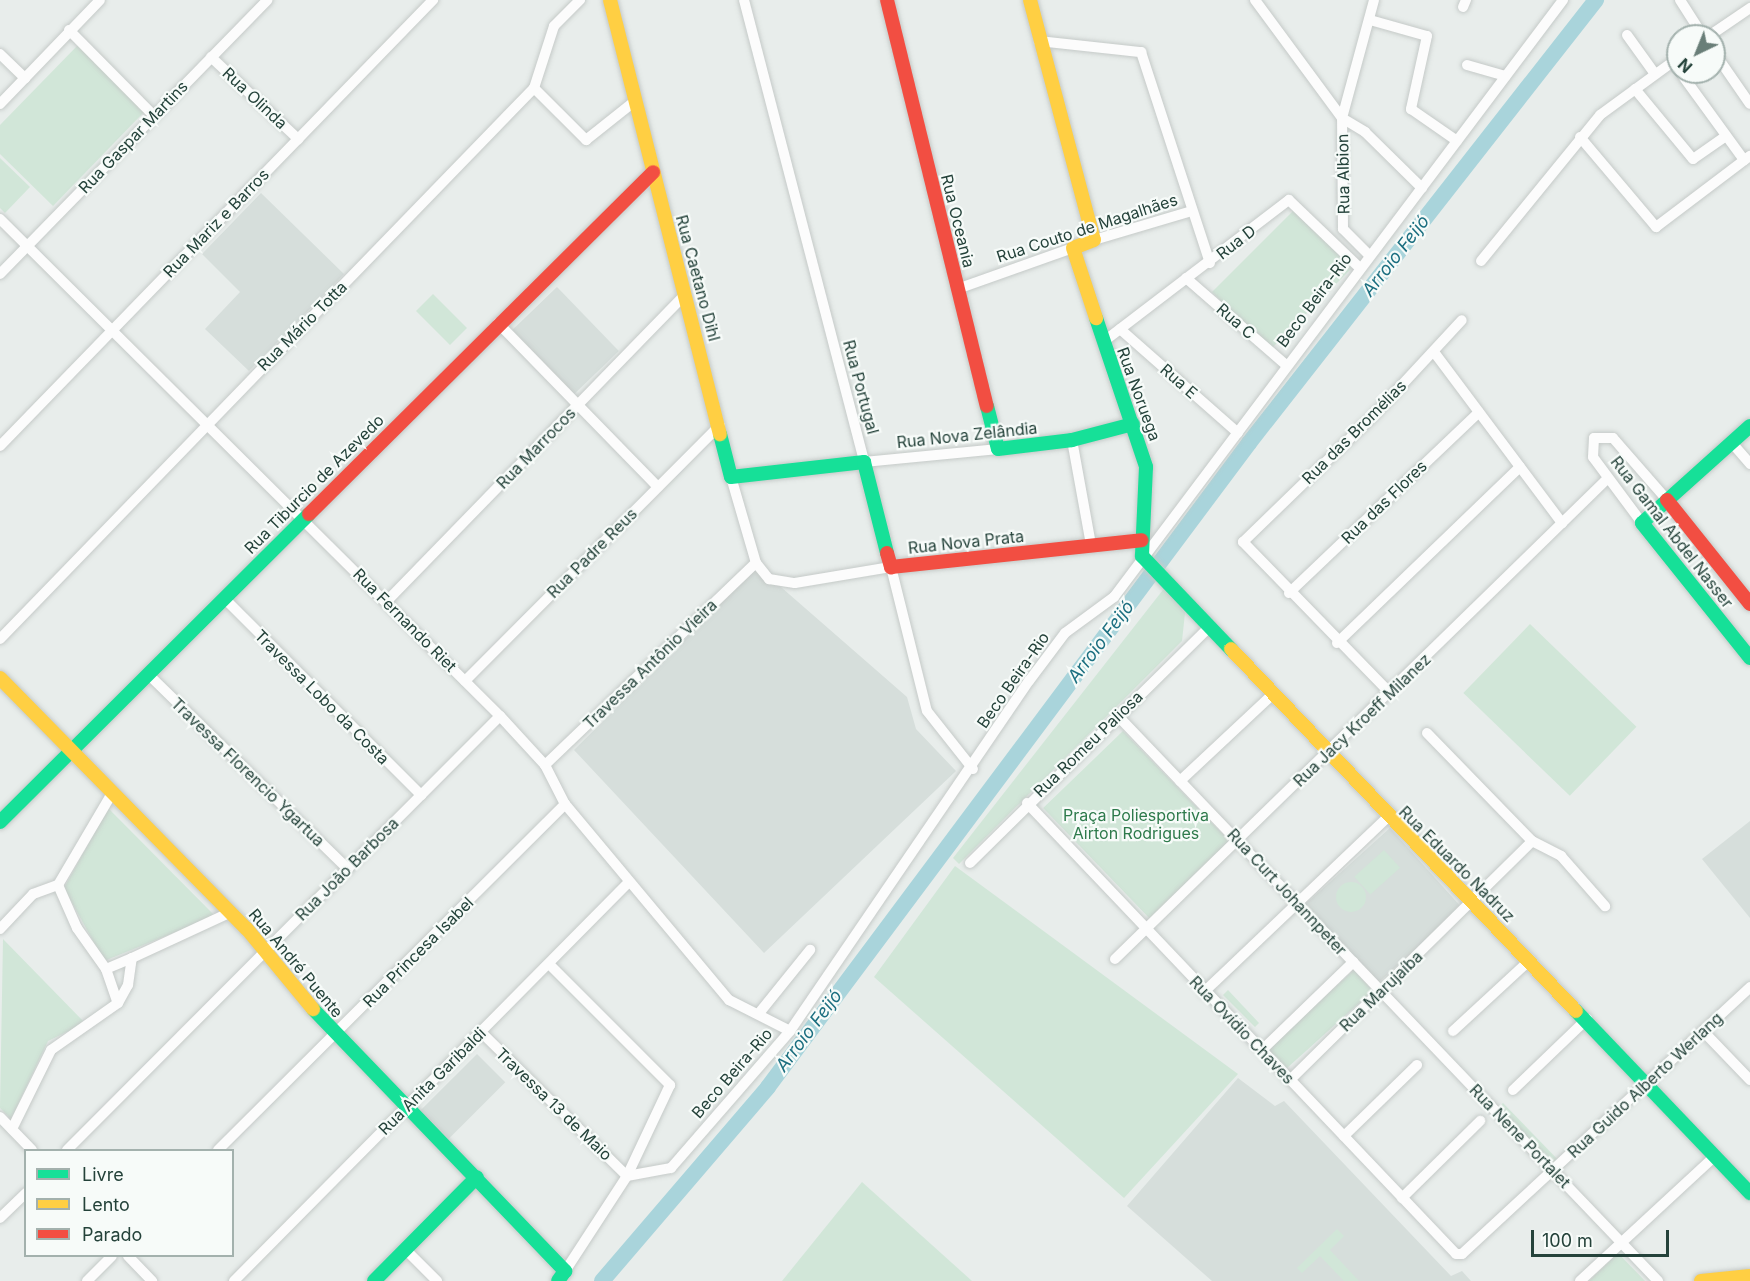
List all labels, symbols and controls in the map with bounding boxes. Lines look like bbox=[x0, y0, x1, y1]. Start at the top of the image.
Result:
north arrow bbox=[1666, 24, 1726, 84]
text: N bbox=[1674, 54, 1696, 77]
street label: Rua Olinda bbox=[219, 63, 291, 133]
street label: Rua Gaspar Martins bbox=[74, 77, 192, 197]
street label: Rua Albion bbox=[1333, 133, 1353, 215]
street label: Rua Mariz e Barros bbox=[159, 165, 273, 281]
street label: Rua Oceania bbox=[937, 172, 979, 270]
street label: Rua Couto de Magalhães bbox=[994, 190, 1180, 266]
water label: Arroio Feijó bbox=[1358, 211, 1434, 301]
street label: Rua Caetano Dihl bbox=[672, 213, 724, 343]
street label: Rua D bbox=[1212, 221, 1260, 263]
street label: Beco Beira-Rio bbox=[1272, 249, 1356, 351]
street label: Rua Mário Totta bbox=[253, 277, 351, 375]
street label: Rua C bbox=[1213, 299, 1259, 343]
street label: Rua Portugal bbox=[839, 338, 883, 436]
street label: Rua Noruega bbox=[1113, 344, 1165, 444]
street label: Rua E bbox=[1157, 360, 1201, 402]
street label: Rua das Bromélias bbox=[1298, 376, 1410, 488]
street label: Rua Marrocos bbox=[492, 403, 580, 493]
street label: Rua Tiburcio de Azevedo bbox=[240, 410, 388, 558]
street label: Rua Nova Zelândia bbox=[896, 418, 1038, 452]
street label: Rua Gamal Abdel Nasser bbox=[1607, 452, 1737, 612]
street label: Rua das Flores bbox=[1337, 456, 1431, 548]
street label: Rua Padre Reus bbox=[543, 504, 641, 602]
street label: Rua Nova Prata bbox=[907, 526, 1025, 558]
street label: Rua Fernando Riet bbox=[349, 564, 461, 676]
street label: Travessa Antônio Vieira bbox=[579, 595, 721, 733]
water label: Arroio Feijó bbox=[1063, 597, 1139, 687]
street label: Travessa Lobo da Costa bbox=[251, 626, 393, 768]
street label: Beco Beira-Rio bbox=[973, 628, 1053, 732]
street label: Rua Jacy Kroeff Milanez bbox=[1289, 649, 1435, 791]
street label: Rua Romeu Paliosa bbox=[1029, 687, 1147, 801]
street label: Travessa Florencio Ygartua bbox=[167, 694, 329, 850]
street label: Rua Eduardo Nadruz bbox=[1395, 802, 1519, 926]
park label: Praça Poliesportiva Airton Rodrigues bbox=[1063, 805, 1209, 843]
street label: Rua João Barbosa bbox=[292, 814, 402, 924]
street label: Rua Curt Johannpeter bbox=[1223, 825, 1351, 959]
street label: Rua Princesa Isabel bbox=[359, 893, 477, 1011]
street label: Rua André Puente bbox=[245, 905, 347, 1021]
street label: Rua Marujaíba bbox=[1336, 947, 1426, 1035]
street label: Rua Ovídio Chaves bbox=[1186, 972, 1298, 1088]
water label: Arroio Feijó bbox=[771, 986, 847, 1076]
street label: Rua Guido Alberto Werlang bbox=[1564, 1008, 1726, 1162]
street label: Rua Anita Garibaldi bbox=[374, 1023, 490, 1139]
street label: Beco Beira-Rio bbox=[688, 1024, 776, 1122]
street label: Travessa 13 de Maio bbox=[492, 1044, 616, 1164]
street label: Rua Nene Portalet bbox=[1466, 1080, 1574, 1192]
legend bbox=[24, 1149, 234, 1257]
text: Livre bbox=[82, 1164, 124, 1185]
text: Lento bbox=[82, 1194, 130, 1215]
scale bar bbox=[1534, 1218, 1672, 1256]
text: Parado bbox=[82, 1224, 142, 1245]
text: 100 m bbox=[1542, 1230, 1593, 1251]

